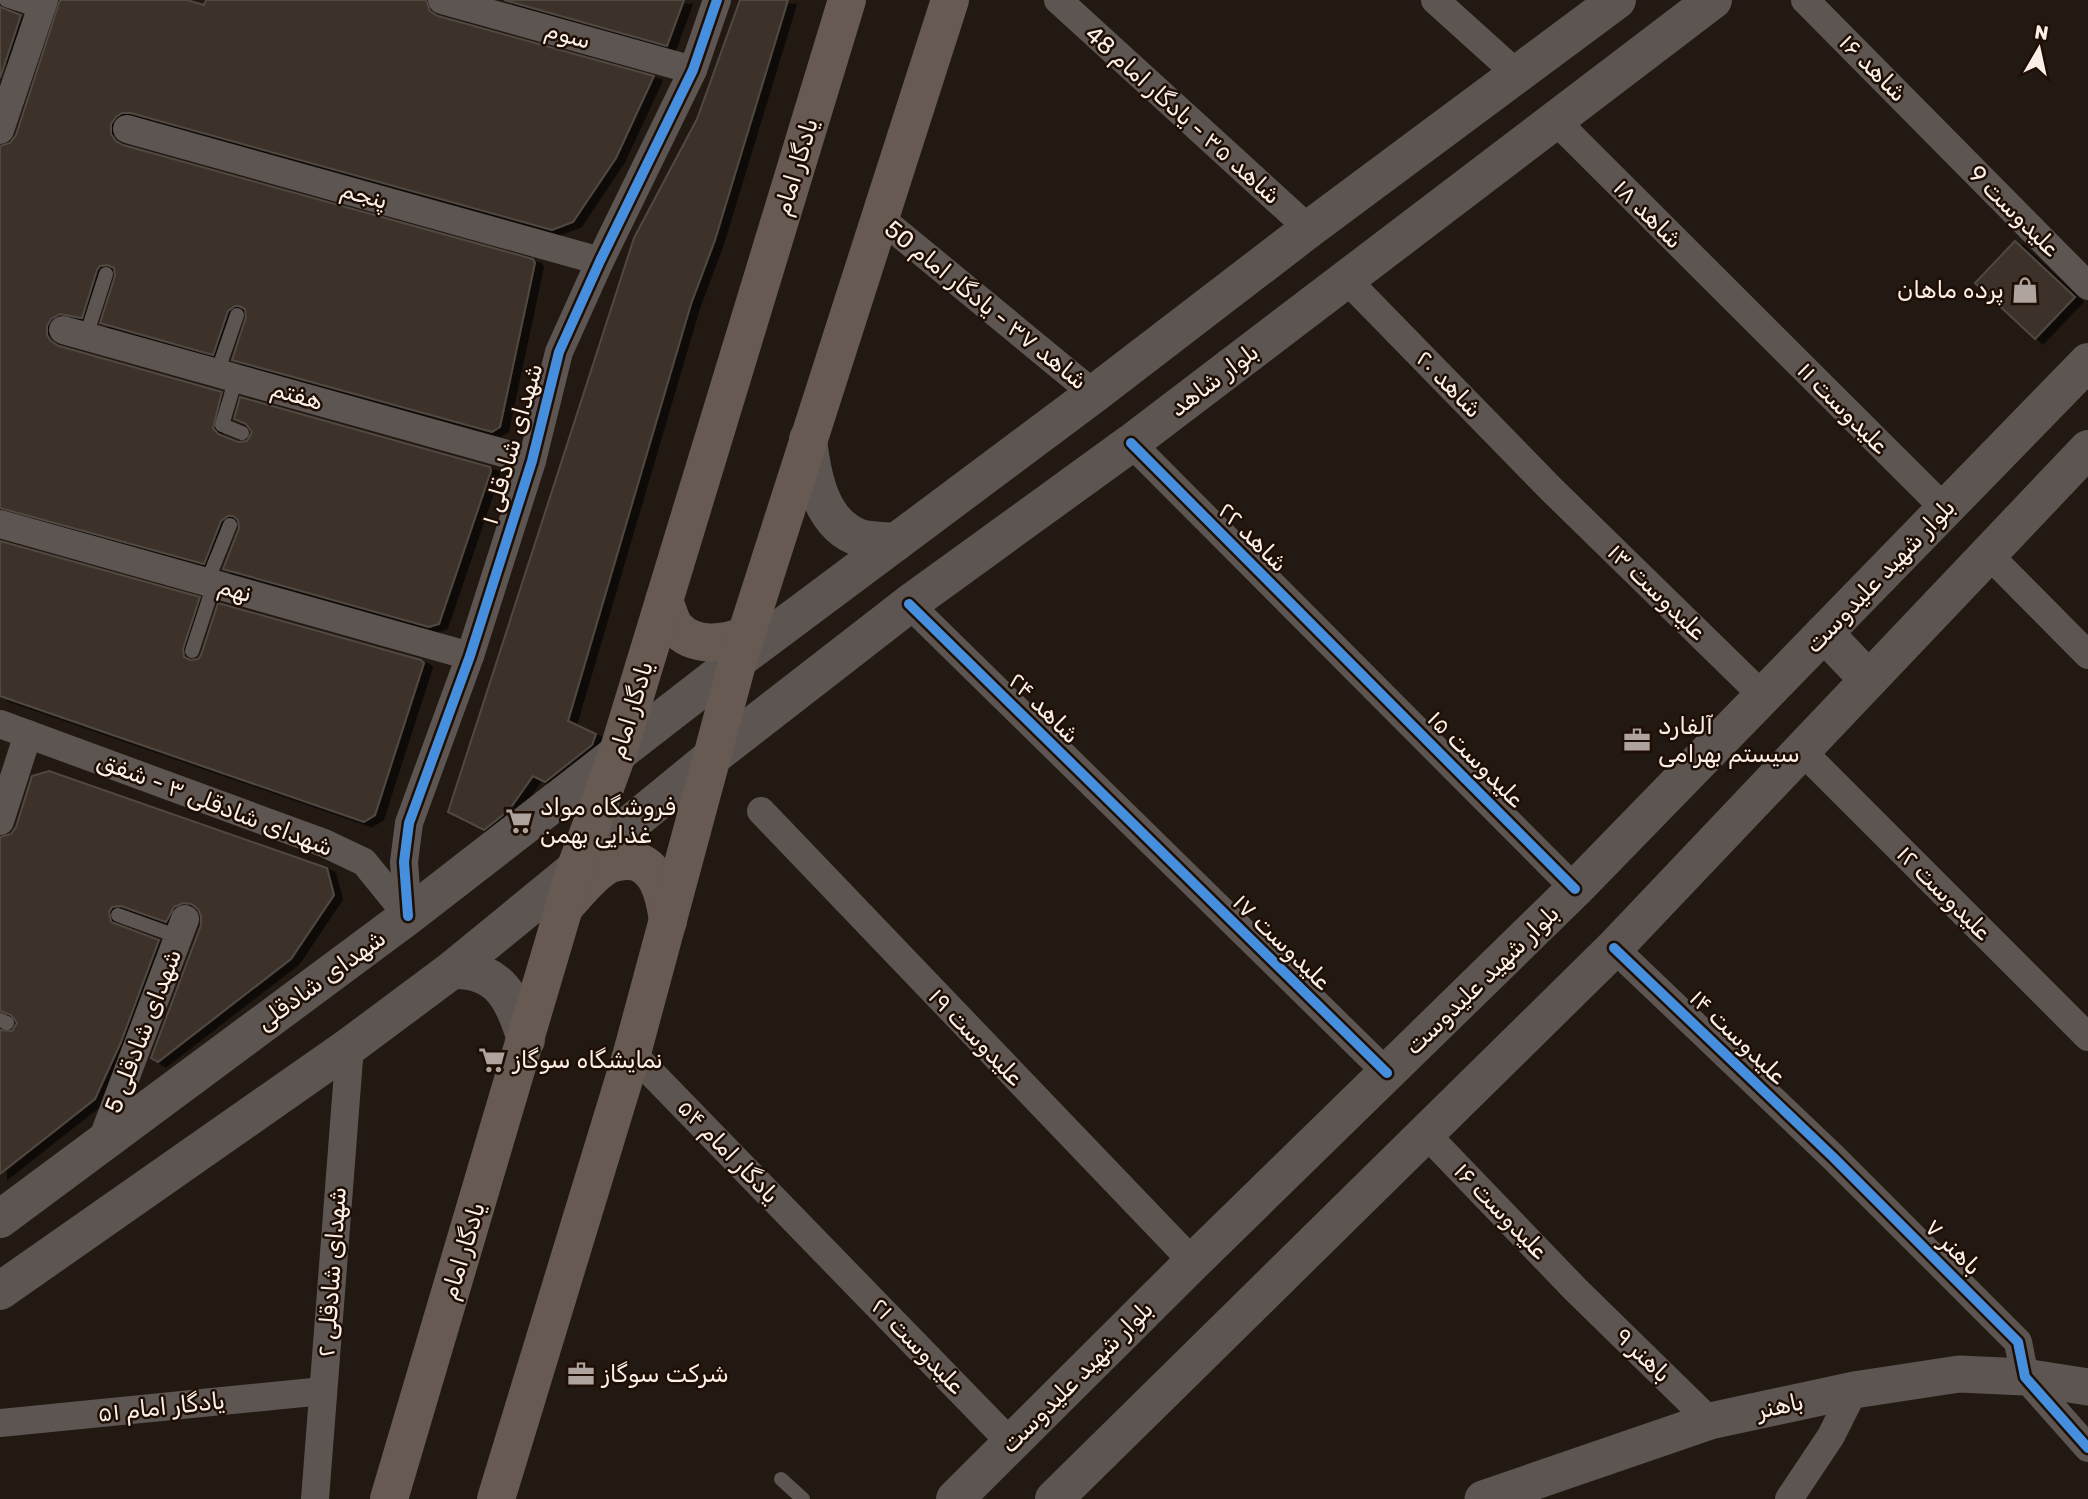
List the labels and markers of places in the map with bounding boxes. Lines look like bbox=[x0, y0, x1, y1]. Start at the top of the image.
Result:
shop icon: پرده ماهان bbox=[2010, 275, 2040, 305]
place label: پرده ماهان bbox=[1897, 276, 2004, 306]
place label: آلفارد سیستم بهرامی bbox=[1658, 712, 1800, 769]
office icon: آلفارد سیستم بهرامی bbox=[1622, 725, 1652, 755]
place label: فروشگاه مواد غذایی بهمن bbox=[540, 793, 676, 849]
supermarket icon: فروشگاه مواد غذایی بهمن bbox=[504, 806, 534, 836]
supermarket icon: نمایشگاه سوگاز bbox=[477, 1045, 507, 1075]
place label: نمایشگاه سوگاز bbox=[511, 1046, 663, 1074]
office icon: شرکت سوگاز bbox=[566, 1359, 596, 1389]
place label: شرکت سوگاز bbox=[600, 1360, 729, 1388]

